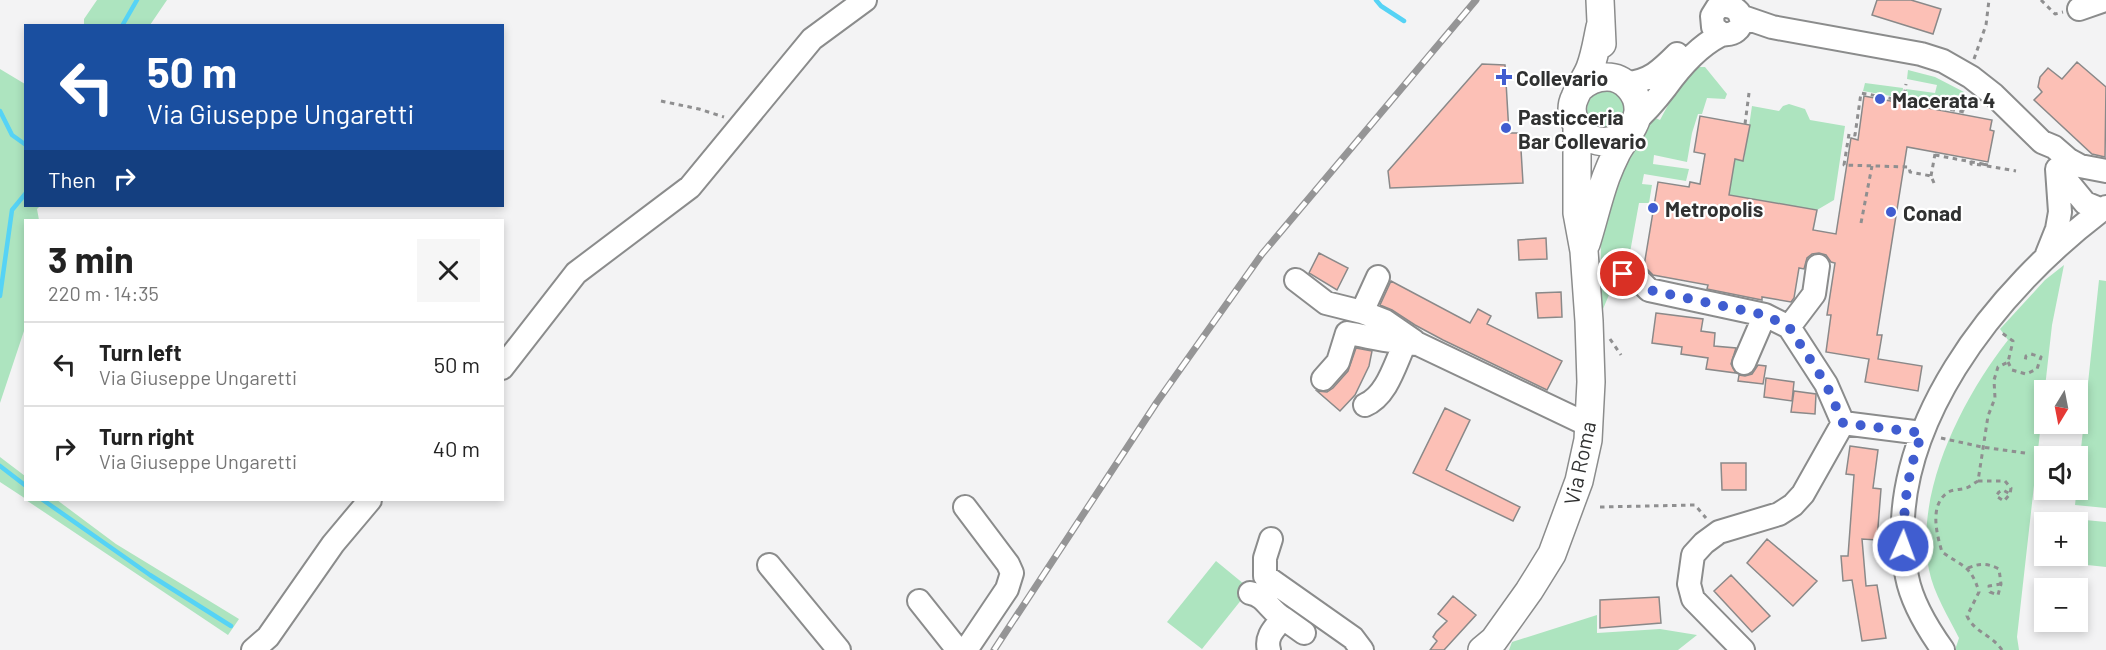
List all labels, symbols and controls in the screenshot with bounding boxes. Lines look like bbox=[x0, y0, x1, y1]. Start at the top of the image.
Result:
text: 50 m bbox=[147, 46, 237, 96]
icon: left bbox=[48, 48, 126, 126]
place label: Collevario bbox=[1516, 65, 1608, 90]
marker: Collevario bbox=[1497, 70, 1511, 84]
place label: Macerata 4 bbox=[1892, 87, 1995, 112]
marker: Macerata 4 bbox=[1873, 92, 1887, 106]
text: Via Giuseppe Ungaretti bbox=[147, 97, 414, 129]
place label: Pasticceria Bar Collevario bbox=[1518, 104, 1646, 153]
marker: Pasticceria Bar Collevario bbox=[1499, 121, 1513, 135]
icon: right bbox=[108, 162, 141, 195]
text: Then bbox=[48, 166, 96, 192]
place label: Metropolis bbox=[1665, 196, 1763, 221]
place label: Conad bbox=[1903, 200, 1962, 225]
marker: Metropolis bbox=[1646, 201, 1660, 215]
marker: Conad bbox=[1884, 205, 1898, 219]
text: 3 min bbox=[48, 237, 134, 280]
button: close bbox=[417, 239, 480, 302]
pin bbox=[1597, 248, 1648, 299]
icon: arrive bbox=[1606, 257, 1639, 290]
text: 220 m · 14:35 bbox=[48, 281, 159, 305]
text: Turn left bbox=[99, 339, 182, 365]
icon: left bbox=[48, 348, 81, 381]
text: 50 m bbox=[434, 351, 480, 377]
text: Via Giuseppe Ungaretti bbox=[99, 365, 297, 389]
north arrow bbox=[2034, 380, 2088, 434]
map controls bbox=[2034, 380, 2088, 632]
street label: Via Roma bbox=[1558, 419, 1600, 507]
text: Turn right bbox=[99, 423, 194, 449]
icon: right bbox=[48, 432, 81, 465]
text: 40 m bbox=[433, 435, 480, 461]
button: sound bbox=[2034, 446, 2088, 500]
text: Via Giuseppe Ungaretti bbox=[99, 449, 297, 473]
button: + bbox=[2034, 512, 2088, 566]
position arrow bbox=[1871, 514, 1935, 578]
button: − bbox=[2034, 578, 2088, 632]

